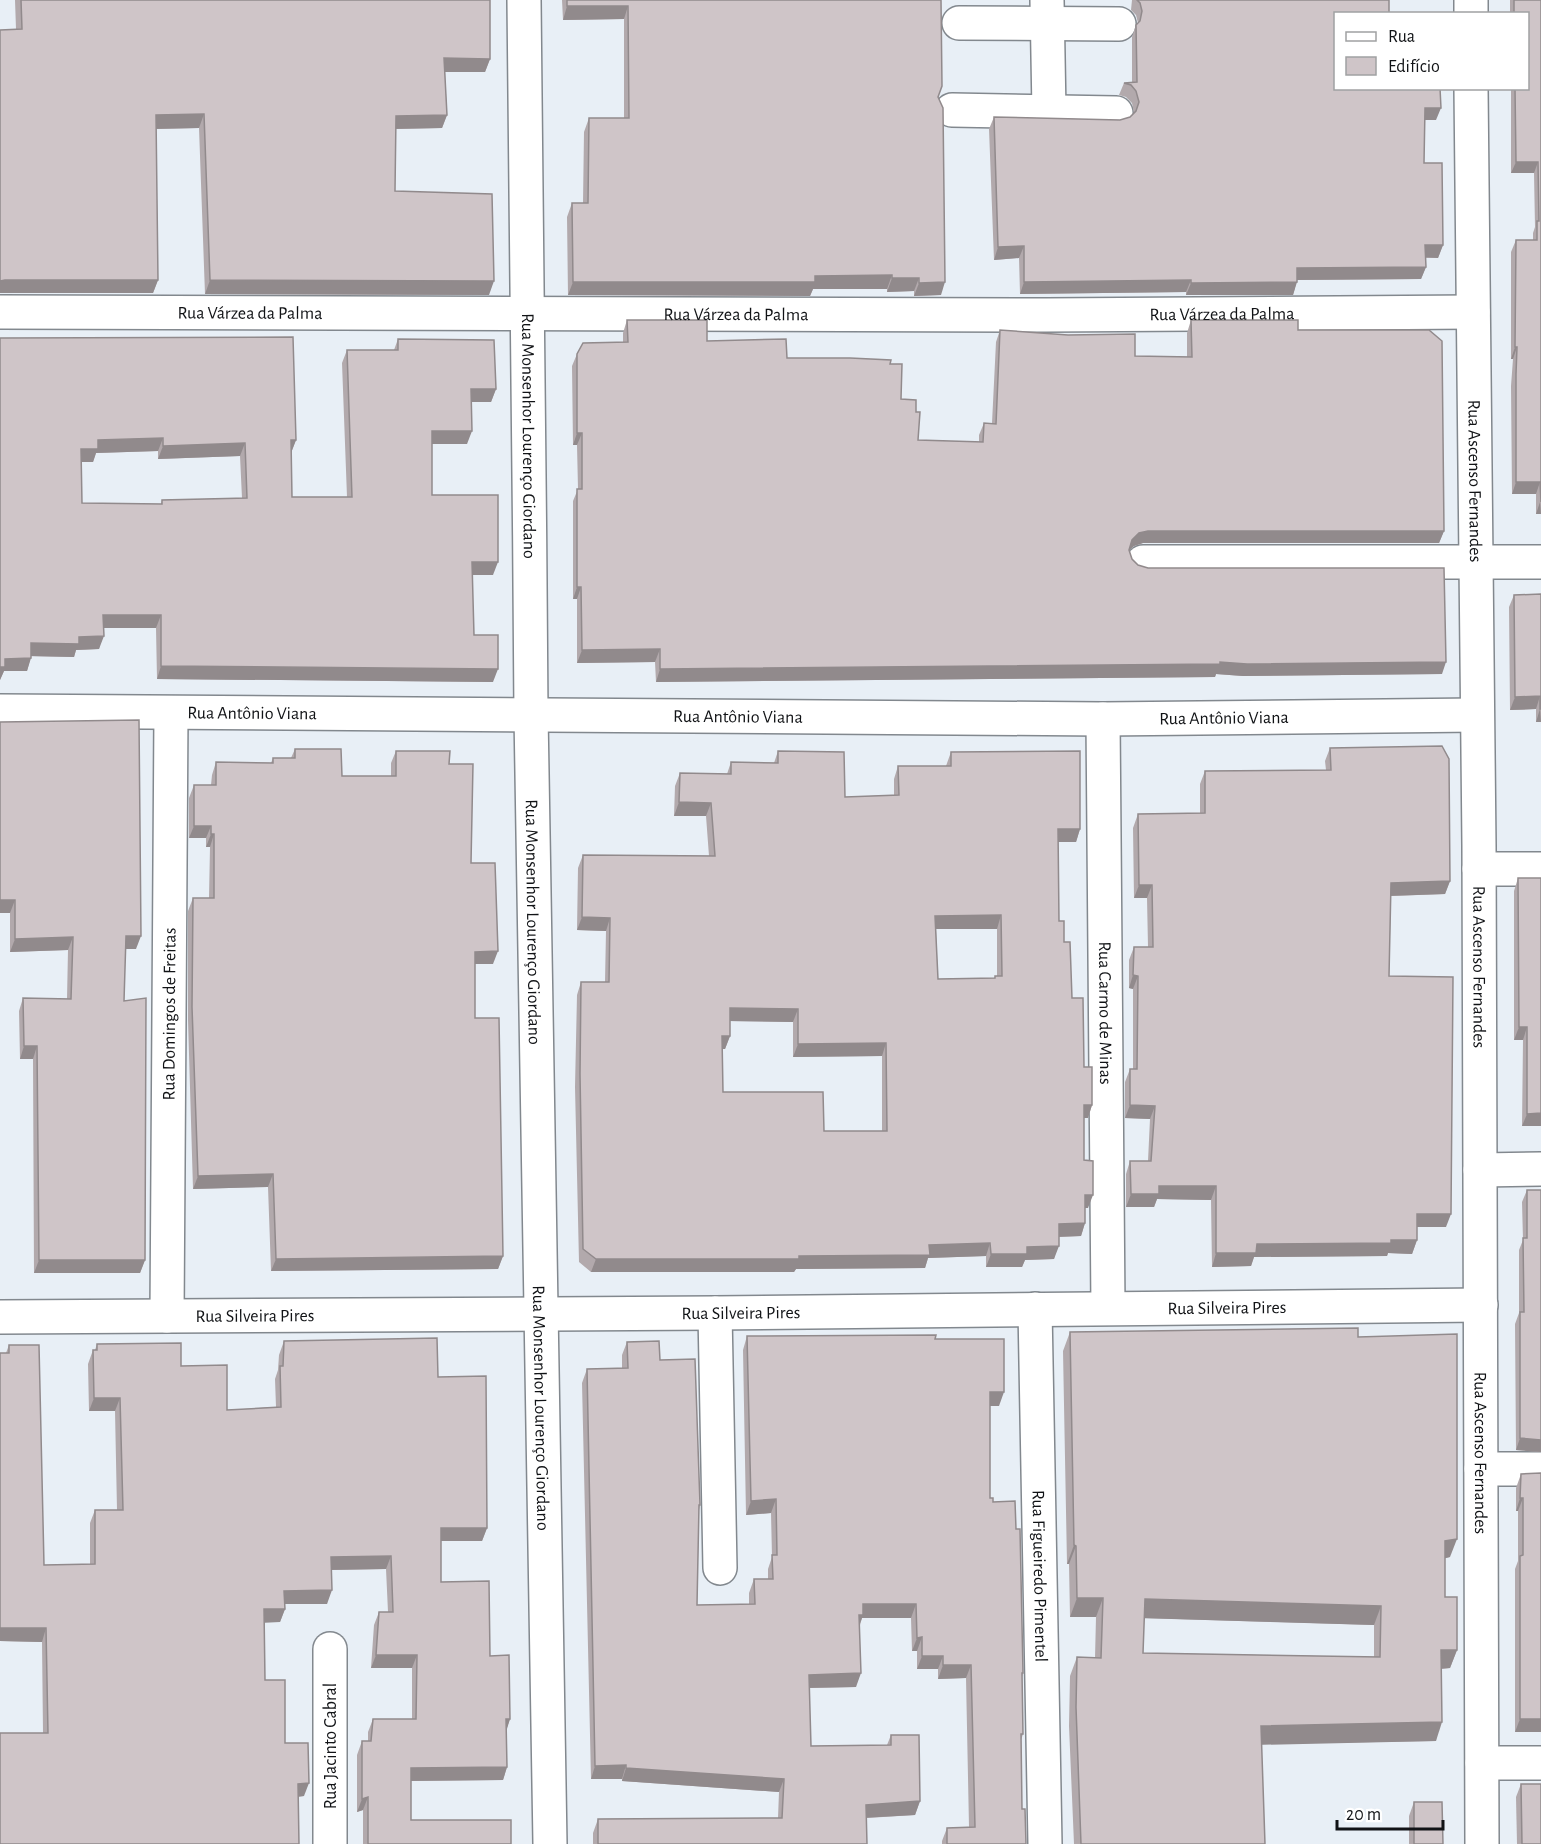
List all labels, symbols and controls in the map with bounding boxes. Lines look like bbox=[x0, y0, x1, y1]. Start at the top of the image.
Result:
legend bbox=[1334, 12, 1529, 90]
text: Rua bbox=[1388, 28, 1415, 46]
text: Edifício bbox=[1388, 58, 1440, 76]
street label: Rua Várzea da Palma bbox=[177, 305, 323, 323]
street label: Rua Várzea da Palma bbox=[1149, 305, 1295, 324]
street label: Rua Várzea da Palma bbox=[663, 306, 809, 324]
street label: Rua Monsenhor Lourenço Giordano bbox=[518, 313, 538, 559]
street label: Rua Ascenso Fernandes bbox=[1464, 400, 1484, 562]
street label: Rua Antônio Viana bbox=[187, 704, 317, 723]
street label: Rua Antônio Viana bbox=[673, 708, 803, 727]
street label: Rua Antônio Viana bbox=[1159, 709, 1289, 728]
street label: Rua Monsenhor Lourenço Giordano bbox=[522, 799, 543, 1045]
street label: Rua Ascenso Fernandes bbox=[1469, 886, 1488, 1048]
street label: Rua Domingos de Freitas bbox=[160, 928, 180, 1100]
street label: Rua Carmo de Minas bbox=[1095, 941, 1114, 1085]
street label: Rua Monsenhor Lourenço Giordano bbox=[529, 1285, 551, 1531]
street label: Rua Silveira Pires bbox=[1167, 1299, 1287, 1318]
street label: Rua Silveira Pires bbox=[681, 1304, 801, 1323]
street label: Rua Silveira Pires bbox=[195, 1307, 315, 1326]
street label: Rua Ascenso Fernandes bbox=[1471, 1372, 1489, 1534]
street label: Rua Figueiredo Pimentel bbox=[1028, 1490, 1050, 1662]
street label: Rua Jacinto Cabral bbox=[322, 1683, 340, 1809]
scale bar bbox=[1337, 1793, 1444, 1831]
text: 20 m bbox=[1346, 1806, 1381, 1824]

